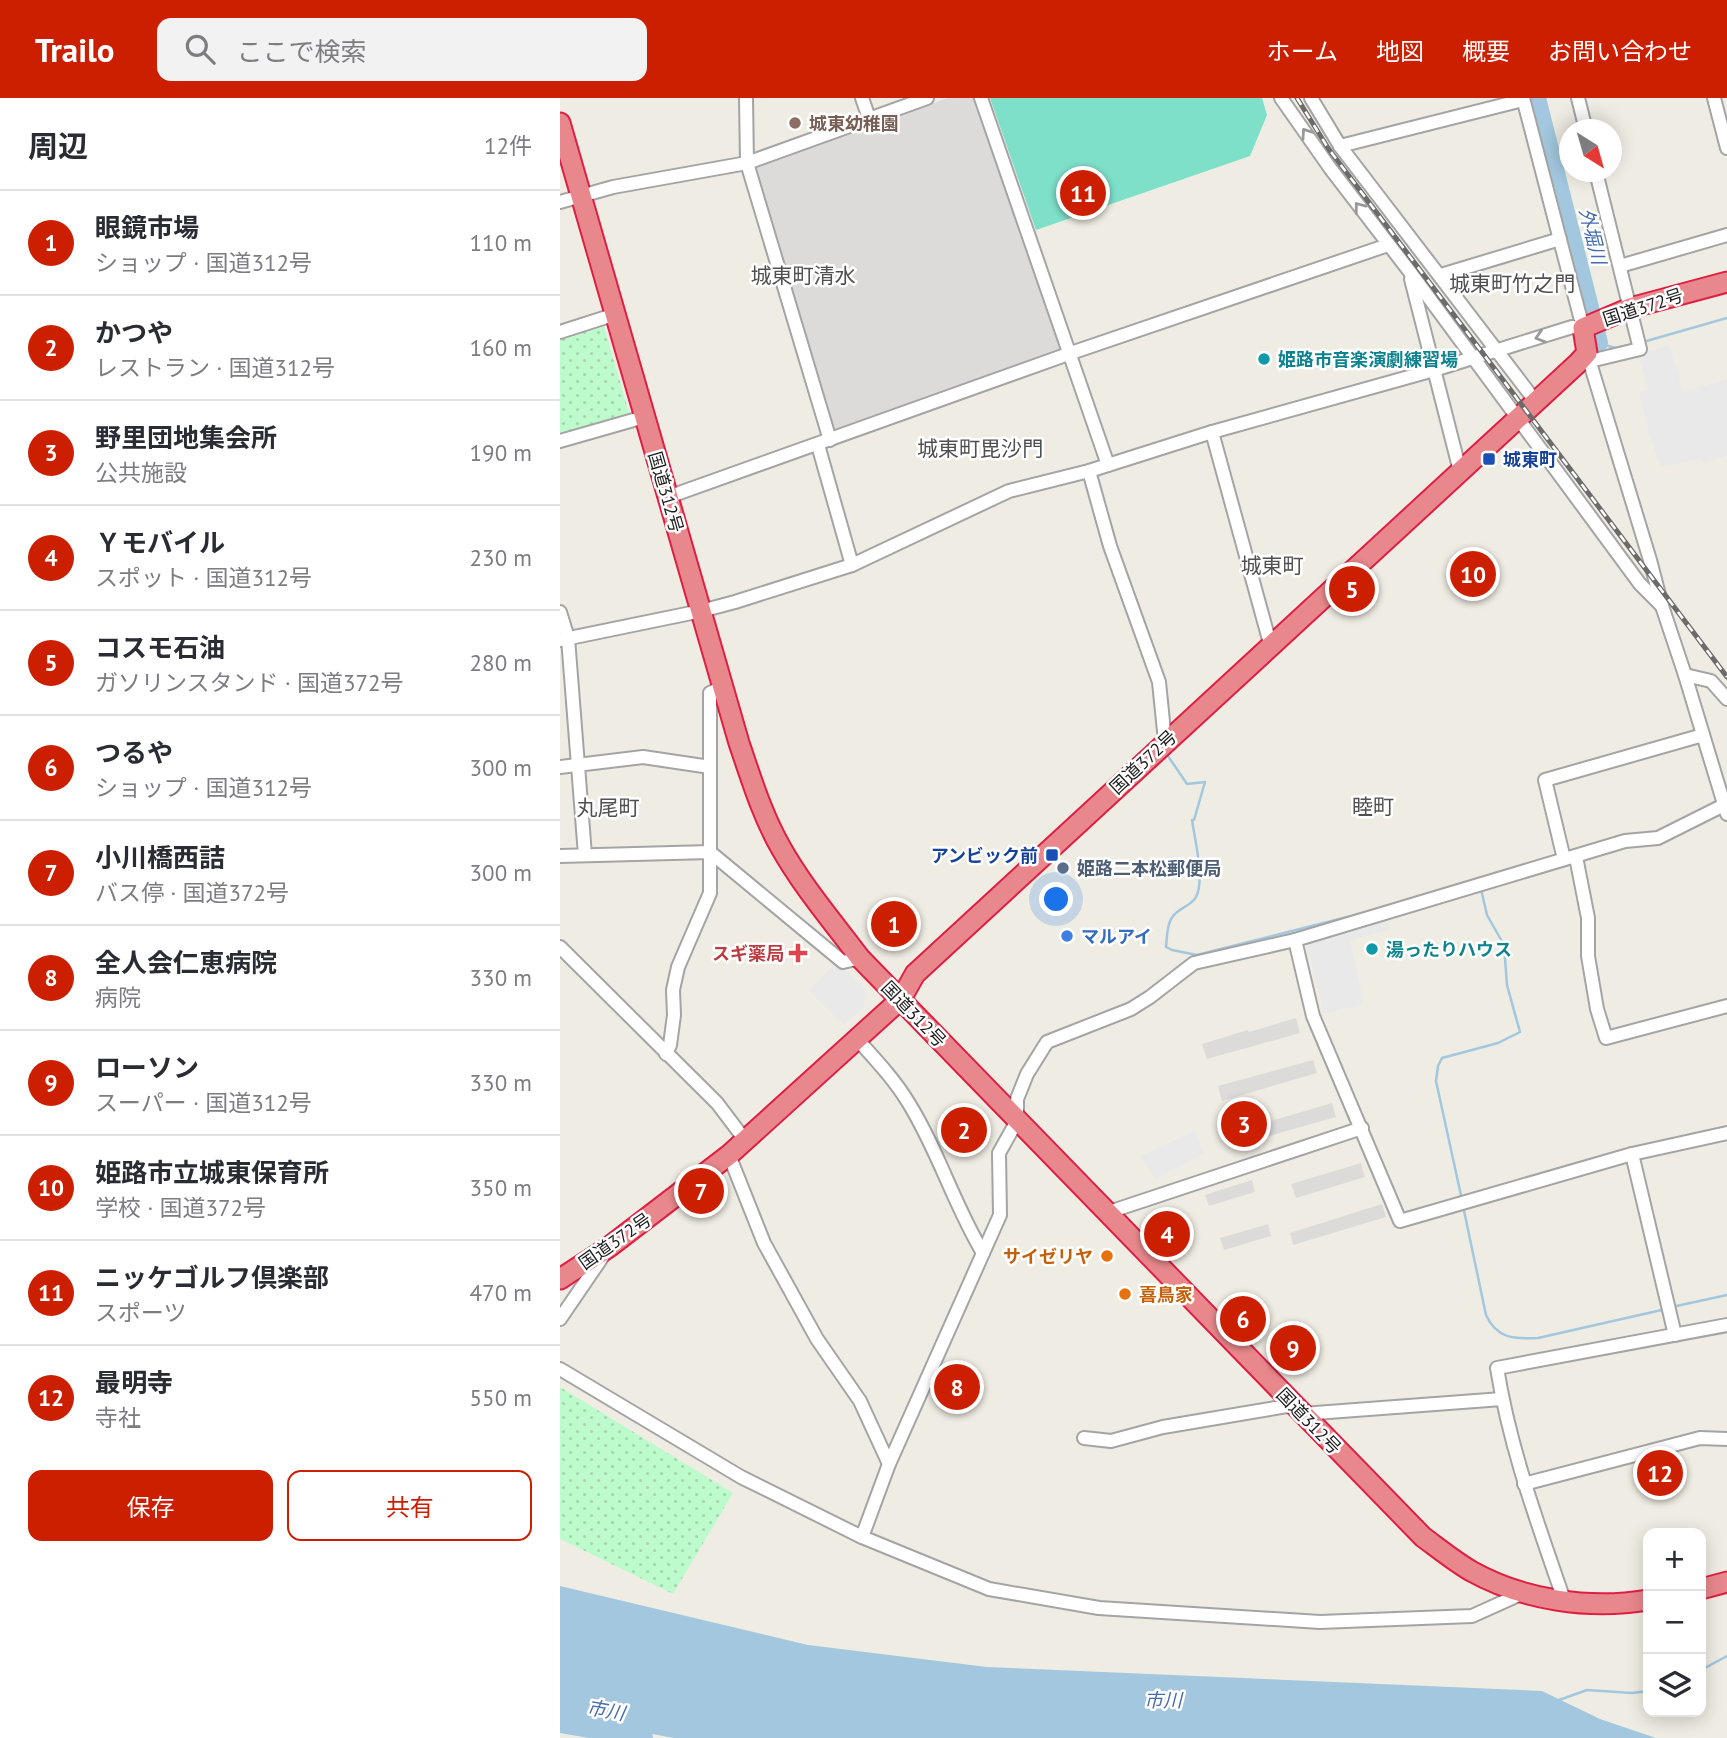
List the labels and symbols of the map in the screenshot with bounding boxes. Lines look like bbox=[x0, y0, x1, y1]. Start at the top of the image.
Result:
place label: 城東幼稚園 bbox=[809, 112, 899, 135]
marker: 城東幼稚園 bbox=[787, 115, 803, 131]
north arrow bbox=[1559, 119, 1622, 182]
one-way arrow bbox=[1302, 128, 1314, 141]
pin: 11 bbox=[1060, 167, 1106, 219]
one-way arrow bbox=[1354, 202, 1367, 214]
water label: 外堀川 bbox=[1574, 205, 1612, 268]
district label: 城東町清水 bbox=[751, 262, 856, 289]
district label: 城東町竹之門 bbox=[1449, 270, 1575, 297]
street label: 国道372号 bbox=[1600, 283, 1686, 331]
one-way arrow bbox=[1534, 329, 1546, 344]
place label: 姫路市音楽演劇練習場 bbox=[1278, 348, 1458, 371]
marker: 姫路市音楽演劇練習場 bbox=[1256, 351, 1272, 367]
district label: 城東町毘沙門 bbox=[917, 435, 1043, 462]
place label: 城東町 bbox=[1503, 448, 1557, 471]
street label: 国道312号 bbox=[643, 449, 689, 535]
marker: 城東町 bbox=[1481, 451, 1497, 467]
pin: 10 bbox=[1450, 548, 1496, 600]
district label: 城東町 bbox=[1241, 552, 1304, 579]
pin: 5 bbox=[1329, 563, 1375, 615]
street label: 国道372号 bbox=[1105, 725, 1181, 799]
district label: 睦町 bbox=[1352, 793, 1394, 820]
district label: 丸尾町 bbox=[577, 794, 640, 821]
place label: アンビック前 bbox=[931, 844, 1038, 867]
marker: アンビック前 bbox=[1044, 847, 1060, 863]
place label: 姫路二本松郵便局 bbox=[1077, 857, 1221, 880]
marker: 姫路二本松郵便局 bbox=[1055, 860, 1071, 876]
your location bbox=[1039, 882, 1073, 916]
pin: 1 bbox=[871, 898, 917, 950]
place label: マルアイ bbox=[1081, 925, 1152, 948]
marker: マルアイ bbox=[1059, 928, 1075, 944]
place label: 湯ったりハウス bbox=[1386, 938, 1512, 961]
marker: 湯ったりハウス bbox=[1364, 941, 1380, 957]
place label: スギ薬局 bbox=[712, 942, 784, 965]
marker: スギ薬局 bbox=[790, 945, 806, 961]
street label: 国道312号 bbox=[877, 976, 951, 1052]
pin: 3 bbox=[1221, 1098, 1267, 1150]
pin: 2 bbox=[941, 1104, 987, 1156]
pin: 7 bbox=[678, 1165, 724, 1217]
street label: 国道372号 bbox=[574, 1208, 656, 1274]
pin: 4 bbox=[1144, 1208, 1190, 1260]
place label: サイゼリヤ bbox=[1003, 1245, 1093, 1268]
marker: サイゼリヤ bbox=[1099, 1248, 1115, 1264]
place label: 喜鳥家 bbox=[1139, 1283, 1193, 1306]
marker: 喜鳥家 bbox=[1117, 1286, 1133, 1302]
pin: 6 bbox=[1220, 1293, 1266, 1345]
pin: 9 bbox=[1270, 1322, 1316, 1374]
pin: 8 bbox=[934, 1361, 980, 1413]
street label: 国道312号 bbox=[1272, 1383, 1346, 1459]
pin: 12 bbox=[1637, 1447, 1683, 1499]
water label: 市川 bbox=[1144, 1688, 1184, 1712]
water label: 市川 bbox=[585, 1695, 629, 1725]

